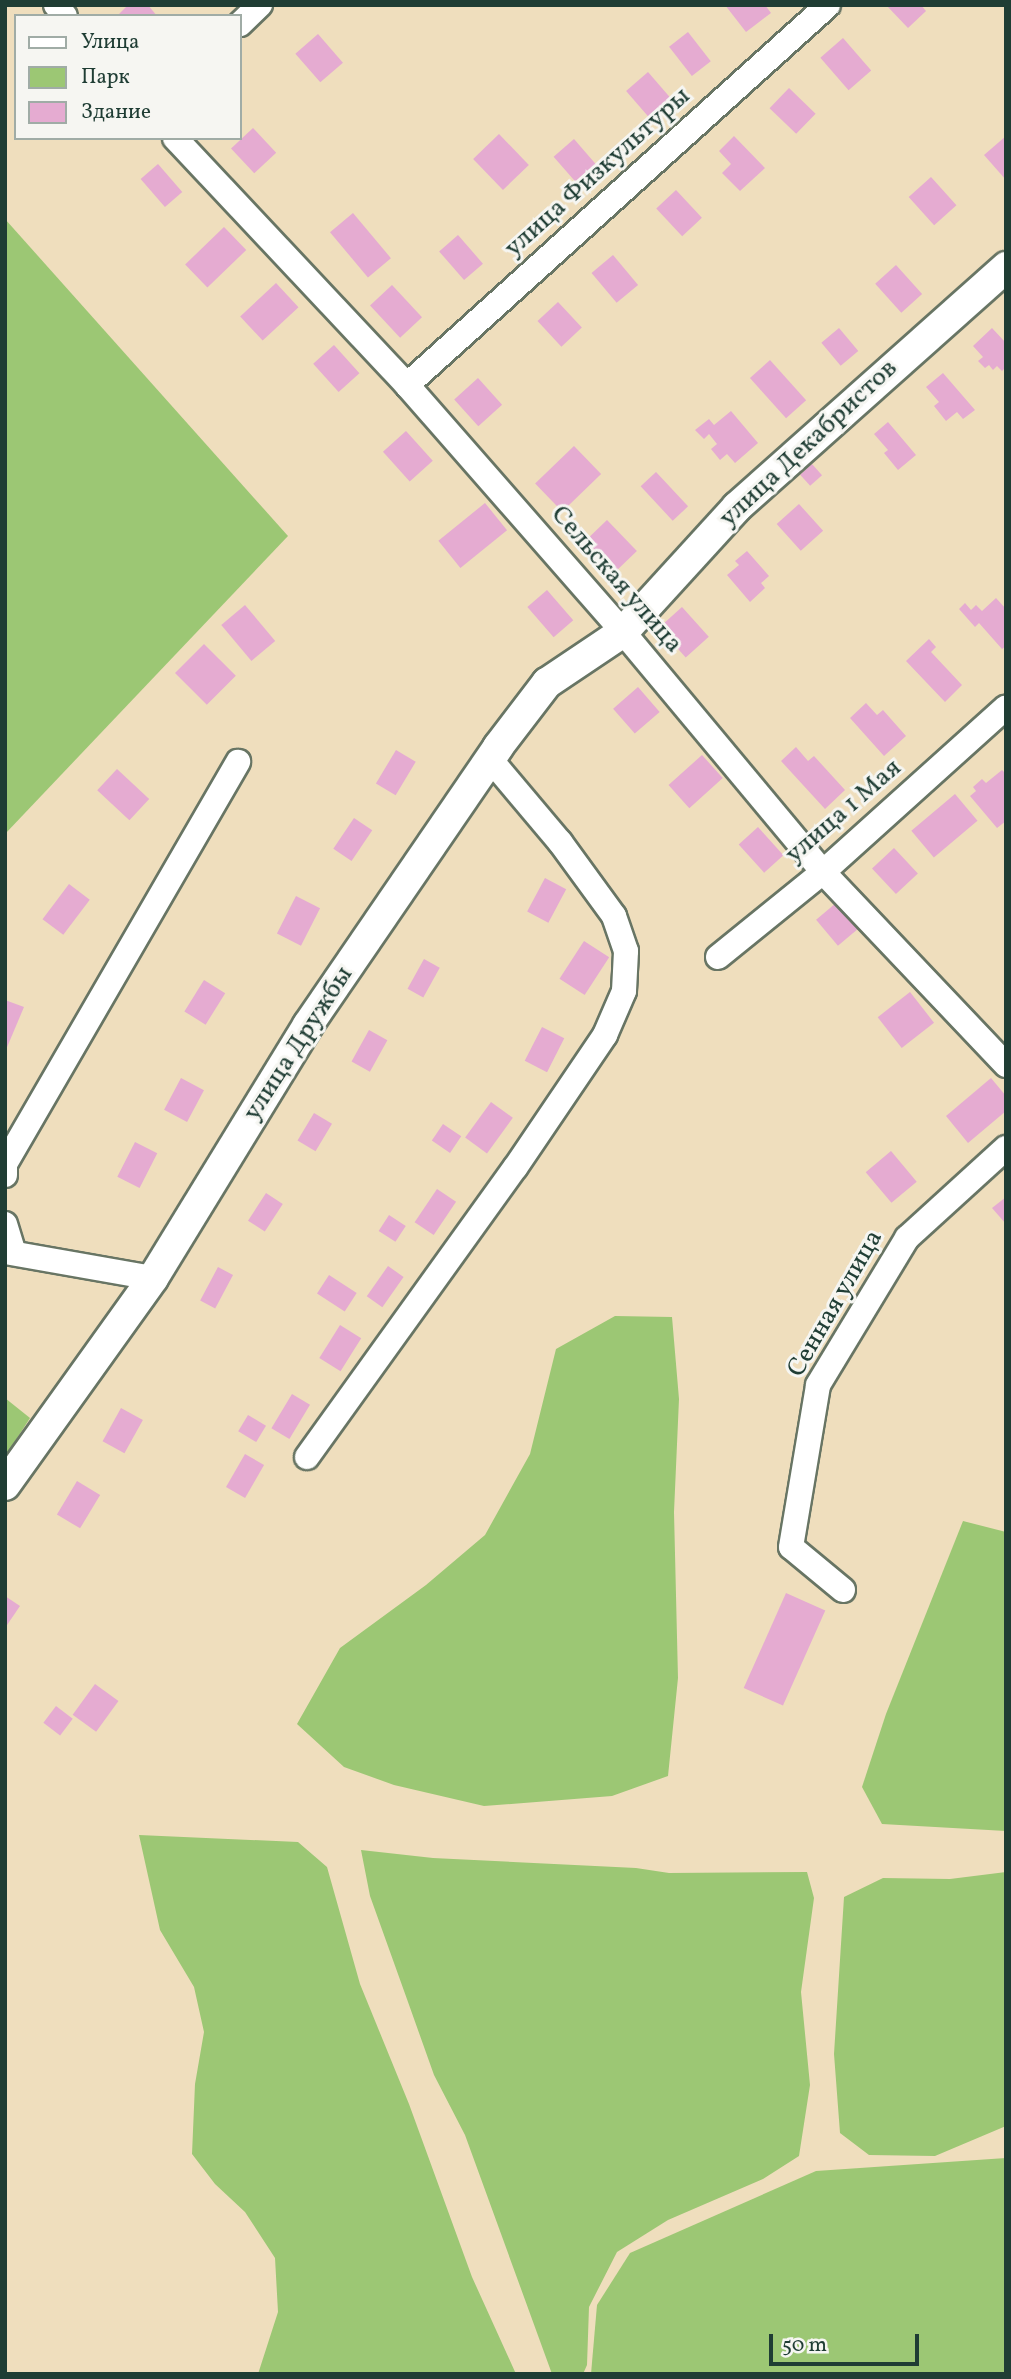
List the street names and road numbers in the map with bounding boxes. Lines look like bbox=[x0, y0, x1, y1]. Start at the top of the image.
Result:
street label: улица Физкультуры bbox=[499, 81, 697, 265]
street label: улица Декабристов bbox=[714, 354, 904, 534]
street label: Сельская улица bbox=[543, 500, 689, 660]
street label: улица 1 Мая bbox=[780, 753, 908, 871]
street label: улица Дружбы bbox=[237, 961, 361, 1127]
street label: Сенная улица bbox=[781, 1225, 891, 1383]

